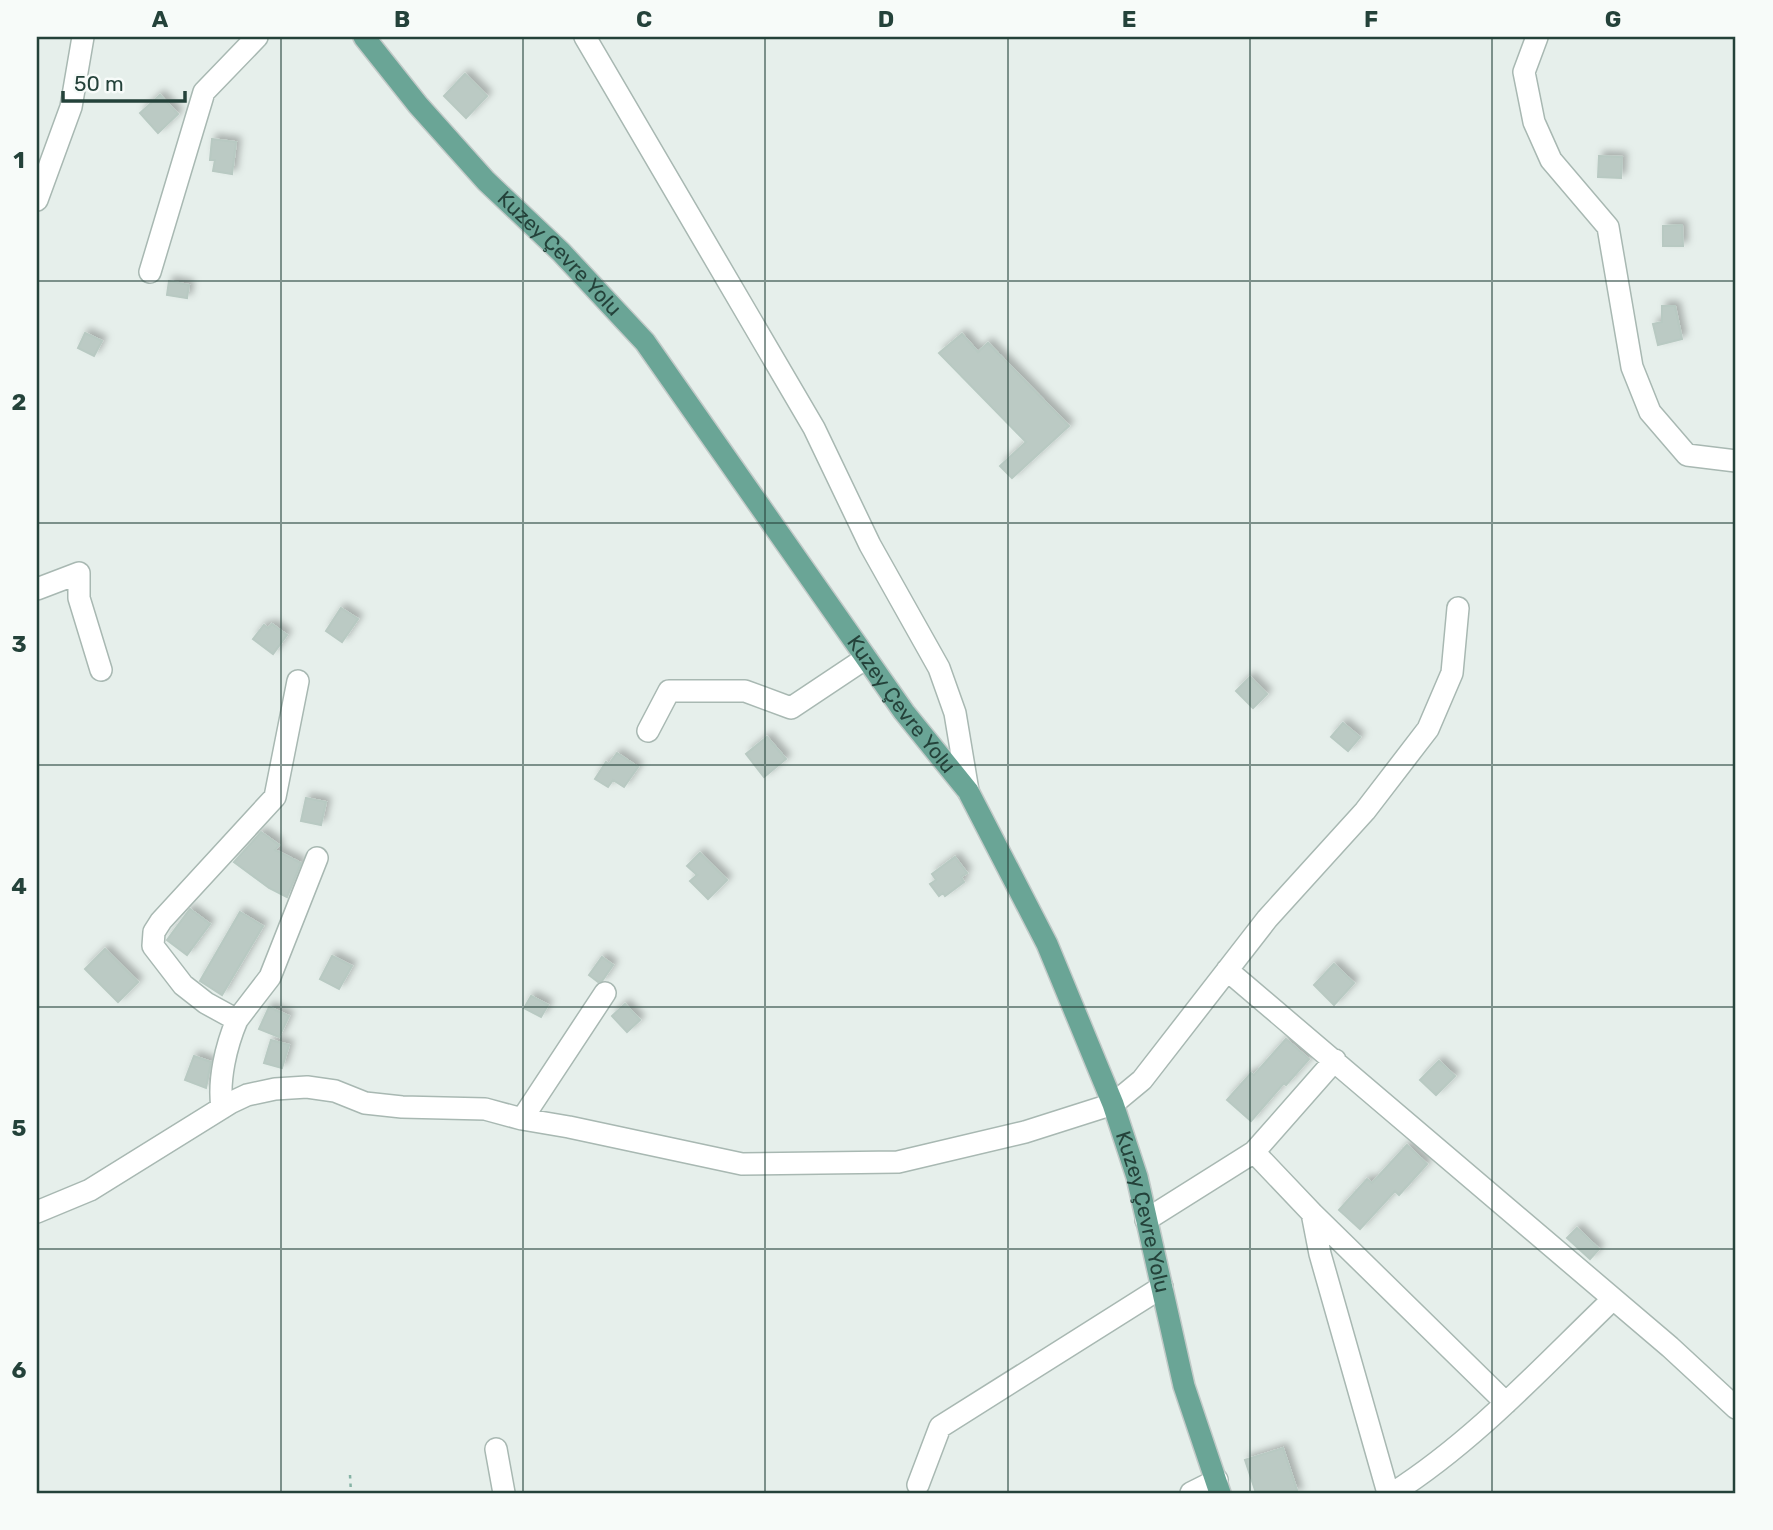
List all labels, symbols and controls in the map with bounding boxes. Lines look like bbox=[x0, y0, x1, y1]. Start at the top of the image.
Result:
text: A bbox=[152, 5, 169, 33]
text: B bbox=[394, 5, 410, 33]
text: C bbox=[636, 5, 652, 33]
text: D bbox=[878, 5, 894, 33]
text: E bbox=[1122, 5, 1136, 33]
text: F bbox=[1364, 5, 1378, 33]
text: G bbox=[1605, 5, 1621, 33]
scale bar bbox=[63, 60, 186, 104]
text: 50 m bbox=[74, 71, 124, 96]
text: 1 bbox=[13, 146, 25, 174]
street label: Kuzey Çevre Yolu bbox=[493, 186, 627, 321]
text: 2 bbox=[12, 388, 26, 416]
text: 3 bbox=[11, 630, 27, 658]
street label: Kuzey Çevre Yolu bbox=[842, 630, 961, 778]
text: 4 bbox=[11, 872, 27, 900]
text: 5 bbox=[12, 1114, 27, 1142]
street label: Kuzey Çevre Yolu bbox=[1111, 1128, 1176, 1295]
text: 6 bbox=[12, 1356, 27, 1384]

